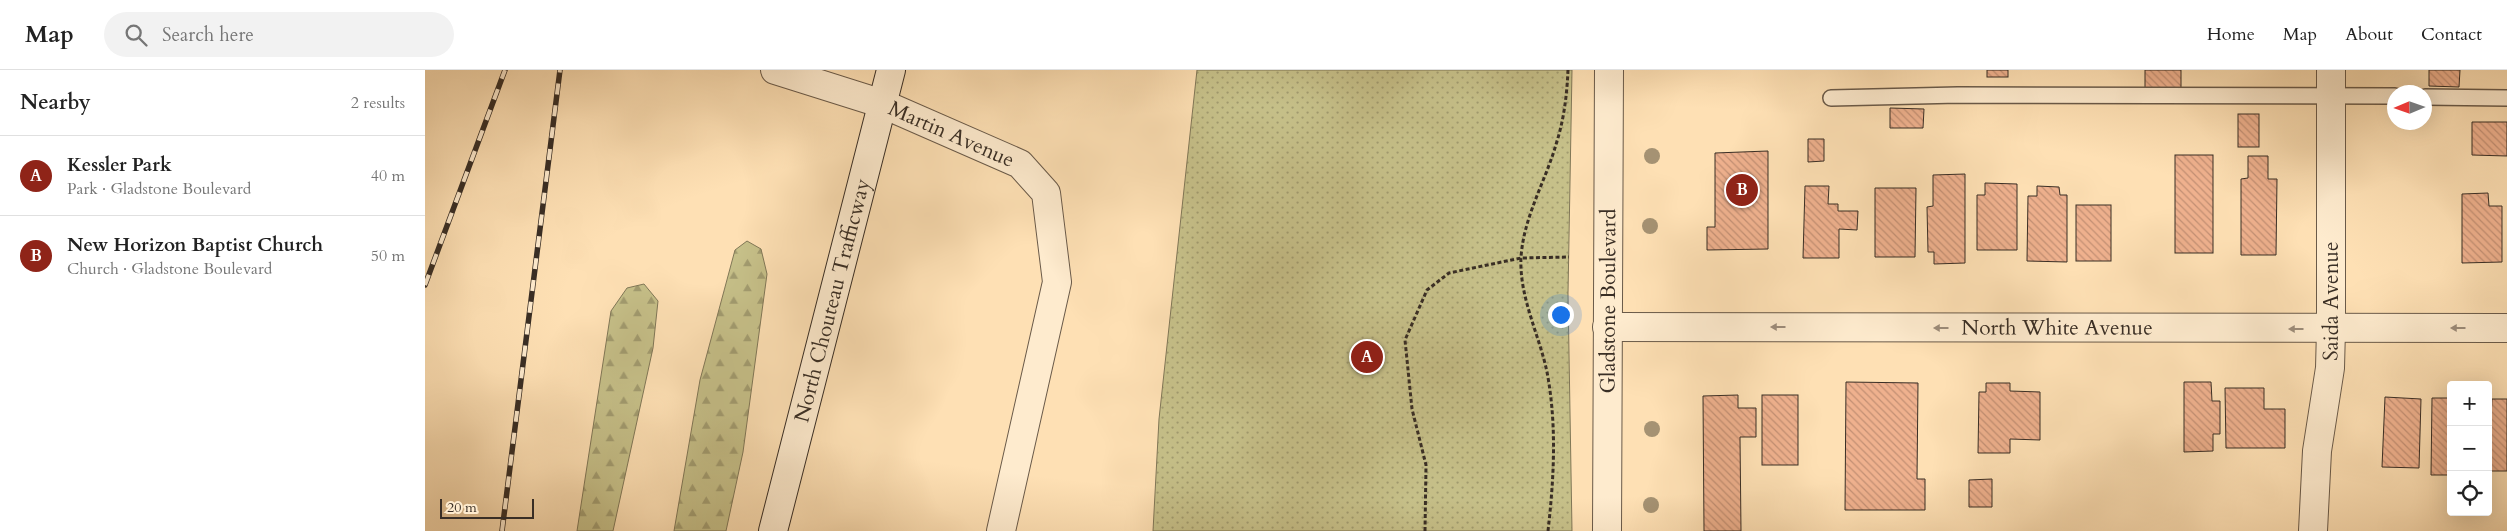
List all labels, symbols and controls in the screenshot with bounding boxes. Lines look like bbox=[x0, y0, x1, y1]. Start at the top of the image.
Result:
search box bbox=[104, 12, 454, 57]
text: Map bbox=[25, 18, 74, 51]
icon: search bbox=[122, 21, 150, 49]
text: Search here bbox=[162, 22, 254, 48]
text: Home bbox=[2207, 22, 2255, 47]
text: Map bbox=[2283, 22, 2317, 47]
text: About bbox=[2345, 22, 2393, 47]
text: Contact bbox=[2421, 22, 2482, 47]
north arrow bbox=[2387, 85, 2432, 130]
text: Nearby bbox=[20, 88, 91, 117]
text: 2 results bbox=[351, 92, 405, 114]
street label: Martin Avenue bbox=[884, 94, 1019, 175]
text: Kessler Park bbox=[67, 152, 172, 178]
text: A bbox=[30, 165, 42, 187]
text: 40 m bbox=[371, 165, 405, 187]
pin: B bbox=[1726, 171, 1758, 209]
street label: North Chouteau Trafficway bbox=[787, 176, 878, 426]
text: Park · Gladstone Boulevard bbox=[67, 178, 251, 200]
street label: Gladstone Boulevard bbox=[1594, 208, 1623, 394]
text: New Horizon Baptist Church bbox=[67, 232, 323, 258]
street label: Saida Avenue bbox=[2316, 241, 2346, 361]
text: B bbox=[30, 245, 42, 267]
text: 50 m bbox=[371, 245, 405, 267]
text: Church · Gladstone Boulevard bbox=[67, 258, 272, 280]
your location bbox=[1548, 302, 1574, 328]
street label: North White Avenue bbox=[1961, 313, 2153, 343]
one-way arrow bbox=[1770, 323, 1786, 331]
one-way arrow bbox=[1933, 324, 1949, 332]
one-way arrow bbox=[2450, 324, 2466, 332]
one-way arrow bbox=[2288, 325, 2304, 333]
pin: A bbox=[1351, 338, 1383, 376]
map controls bbox=[2447, 381, 2492, 516]
button: + bbox=[2447, 381, 2492, 426]
button: − bbox=[2447, 426, 2492, 471]
button: locate bbox=[2447, 471, 2492, 516]
scale bar bbox=[440, 496, 534, 519]
text: 20 m bbox=[447, 498, 477, 517]

